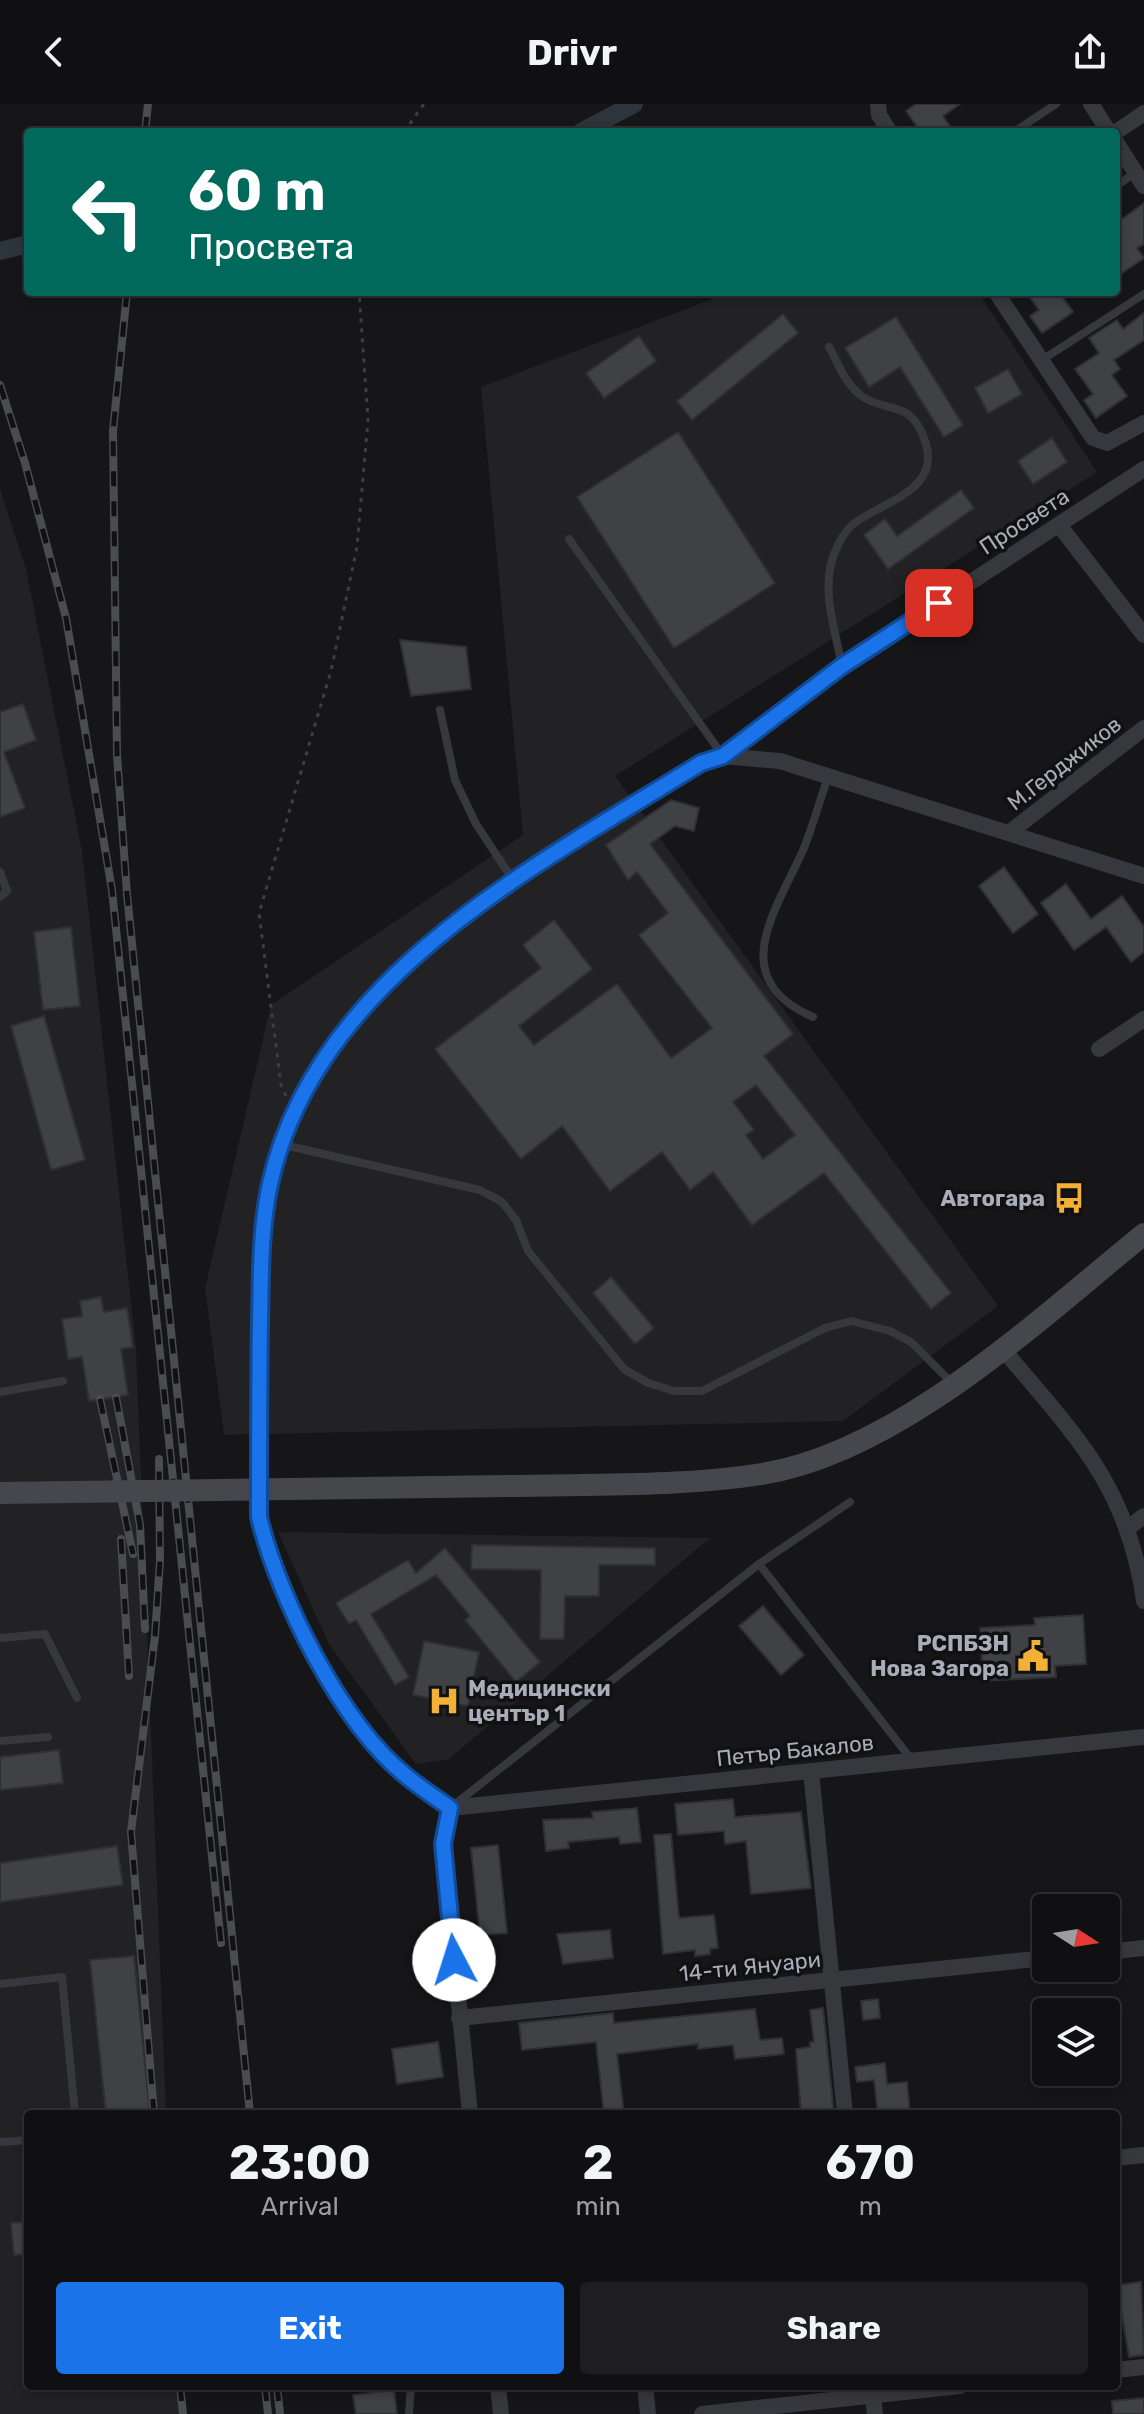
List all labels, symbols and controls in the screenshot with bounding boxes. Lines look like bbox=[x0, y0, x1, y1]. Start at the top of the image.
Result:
icon: back bbox=[32, 30, 76, 74]
icon: share bbox=[1068, 30, 1112, 74]
text: Drivr bbox=[527, 31, 617, 74]
text: 60 m bbox=[188, 158, 326, 224]
icon: left bbox=[56, 160, 160, 264]
text: Просвета bbox=[188, 225, 354, 268]
street label: Просвета bbox=[974, 482, 1074, 560]
pin bbox=[905, 569, 973, 637]
icon: arrive bbox=[917, 581, 961, 625]
street label: М.Герджиков bbox=[1002, 710, 1127, 816]
bus stop icon: Автогара bbox=[1052, 1181, 1086, 1215]
place label: Автогара bbox=[940, 1185, 1045, 1212]
place label: РСПБЗН Нова Загора bbox=[870, 1630, 1009, 1682]
public building icon: РСПБЗН Нова Загора bbox=[1016, 1639, 1050, 1673]
place label: Медицински център 1 bbox=[468, 1675, 611, 1727]
hospital icon: Медицински център 1 bbox=[427, 1684, 461, 1718]
street label: Петър Бакалов bbox=[715, 1729, 875, 1772]
north arrow bbox=[1032, 1894, 1120, 1982]
map controls bbox=[1032, 1894, 1120, 2086]
position arrow bbox=[412, 1918, 496, 2002]
street label: 14-ти Януари bbox=[678, 1946, 822, 1987]
button: layers bbox=[1032, 1998, 1120, 2086]
text: 23:00 bbox=[229, 2134, 371, 2191]
text: 2 bbox=[583, 2134, 614, 2191]
text: 670 bbox=[825, 2134, 915, 2191]
text: Arrival bbox=[261, 2191, 339, 2222]
text: min bbox=[576, 2191, 621, 2222]
text: m bbox=[859, 2191, 882, 2222]
button: Exit bbox=[56, 2282, 564, 2374]
button: Share bbox=[580, 2282, 1088, 2374]

